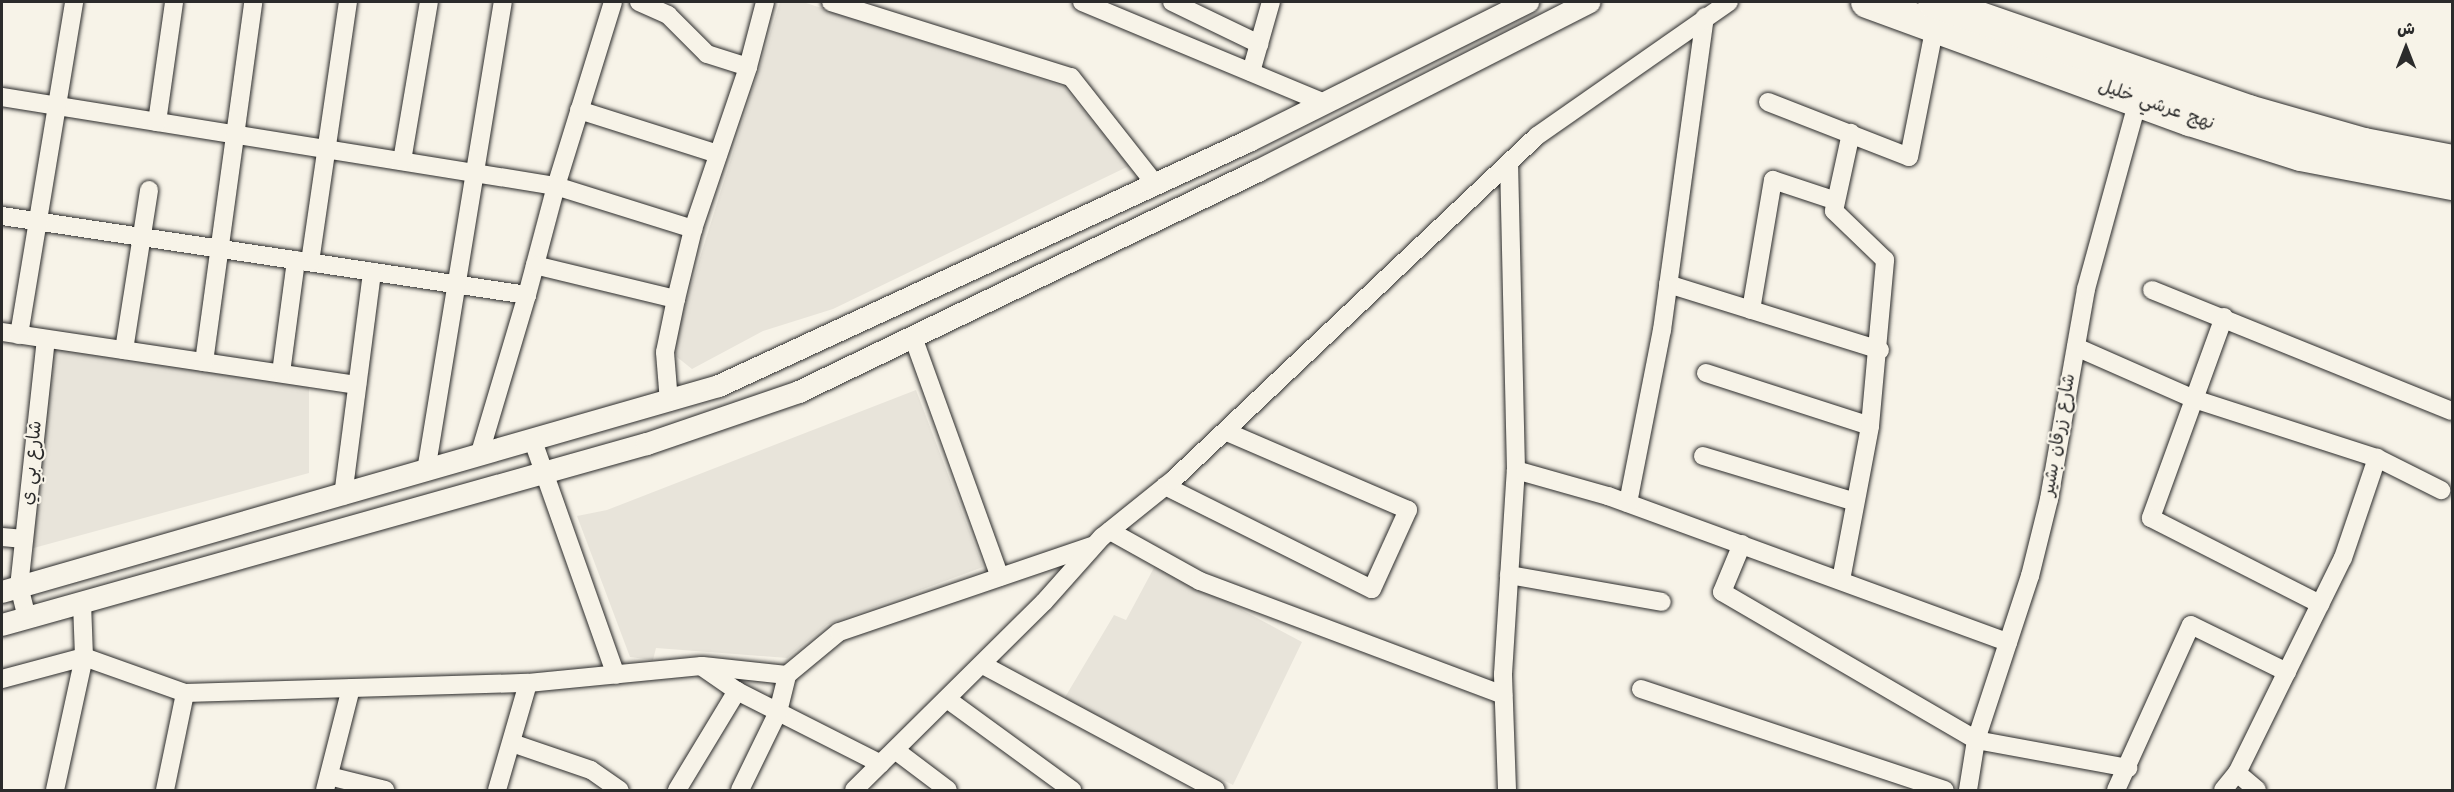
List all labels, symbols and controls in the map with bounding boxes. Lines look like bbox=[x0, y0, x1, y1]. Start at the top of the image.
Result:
text: ش bbox=[2397, 17, 2415, 42]
north arrow bbox=[2376, 18, 2436, 78]
street label: نهج عرشي خليل bbox=[2095, 76, 2217, 136]
street label: شارع زرقان بشير bbox=[2039, 372, 2081, 498]
street label: شارع بي ي bbox=[18, 420, 48, 506]

